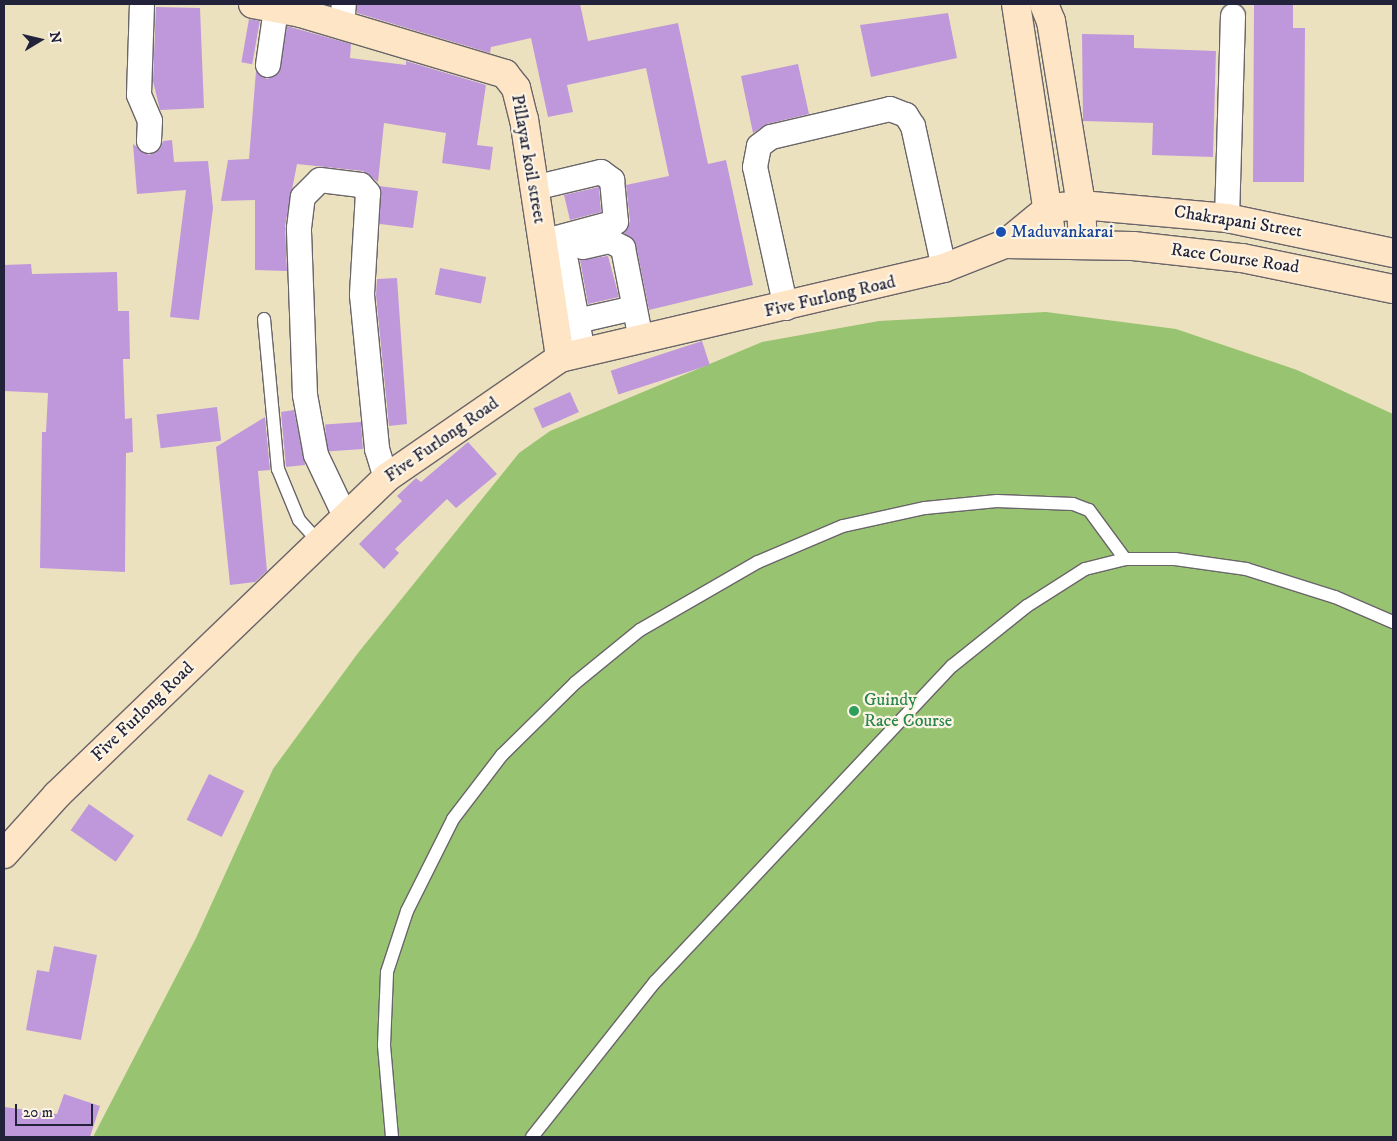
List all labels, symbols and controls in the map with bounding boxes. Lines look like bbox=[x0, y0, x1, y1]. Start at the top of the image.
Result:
north arrow bbox=[15, 15, 65, 65]
text: N bbox=[45, 31, 65, 45]
street label: Pillayar koil street bbox=[506, 93, 550, 225]
street label: Chakrapani Street bbox=[1172, 201, 1304, 243]
place label: Maduvankarai bbox=[1011, 221, 1113, 243]
marker: Maduvankarai bbox=[995, 226, 1007, 238]
street label: Race Course Road bbox=[1169, 239, 1301, 279]
street label: Five Furlong Road bbox=[762, 271, 898, 323]
street label: Five Furlong Road bbox=[381, 393, 503, 487]
street label: Five Furlong Road bbox=[87, 658, 199, 766]
place label: Guindy Race Course bbox=[864, 690, 952, 732]
marker: Guindy Race Course bbox=[848, 705, 860, 717]
scale bar bbox=[18, 1094, 95, 1126]
text: 20 m bbox=[23, 1103, 53, 1122]

